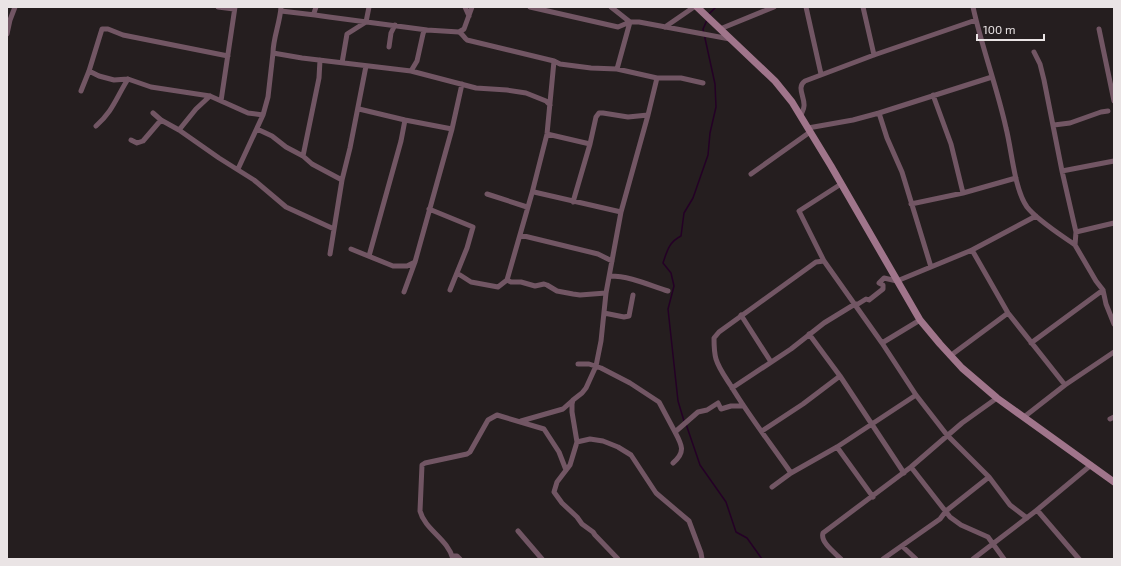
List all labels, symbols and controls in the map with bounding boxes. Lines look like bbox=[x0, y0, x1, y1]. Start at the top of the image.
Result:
scale bar bbox=[977, 16, 1044, 42]
text: 100 m bbox=[983, 22, 1015, 36]

